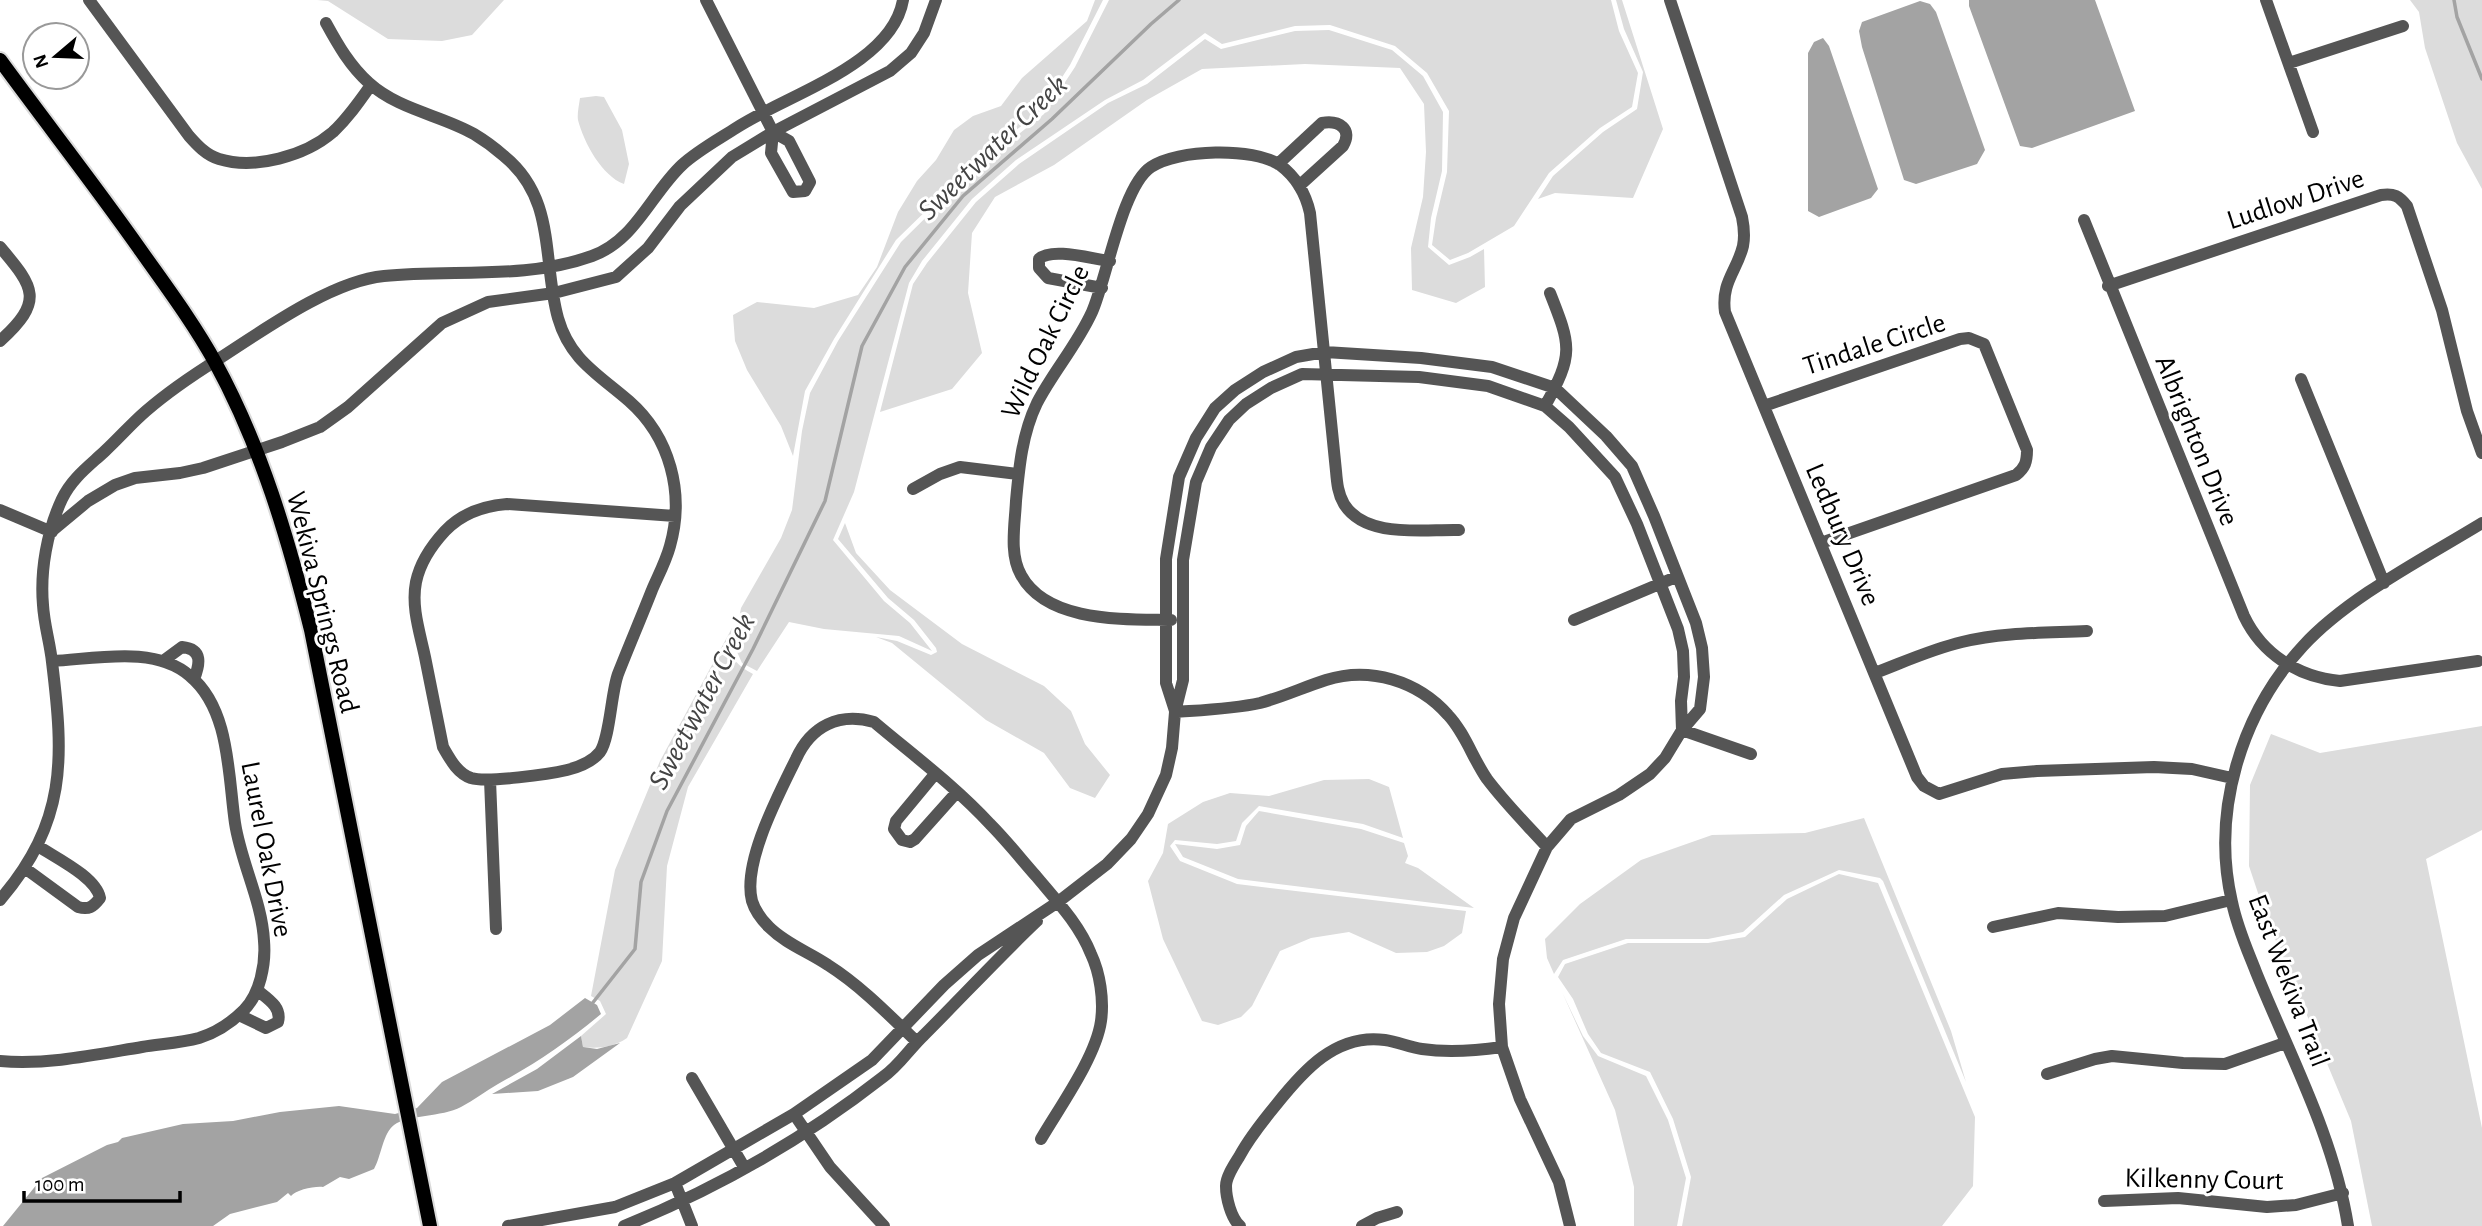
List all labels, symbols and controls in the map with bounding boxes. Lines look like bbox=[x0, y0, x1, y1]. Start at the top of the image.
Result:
north arrow bbox=[21, 21, 91, 91]
text: N bbox=[30, 52, 52, 70]
water label: Sweetwater Creek bbox=[912, 69, 1073, 226]
street label: Ludlow Drive bbox=[2224, 165, 2368, 235]
street label: Wild Oak Circle bbox=[997, 261, 1095, 423]
street label: Tindale Circle bbox=[1800, 309, 1949, 381]
street label: Albrighton Drive bbox=[2149, 352, 2243, 530]
street label: Ledbury Drive bbox=[1800, 460, 1885, 610]
street label: Wekiva Springs Road bbox=[281, 489, 363, 716]
water label: Sweetwater Creek bbox=[643, 608, 761, 794]
street label: Laurel Oak Drive bbox=[235, 759, 297, 940]
street label: East Wekiva Trail bbox=[2242, 891, 2334, 1071]
scale bar bbox=[24, 1160, 180, 1204]
street label: Kilkenny Court bbox=[2124, 1165, 2284, 1195]
text: 100 m bbox=[35, 1174, 85, 1195]

